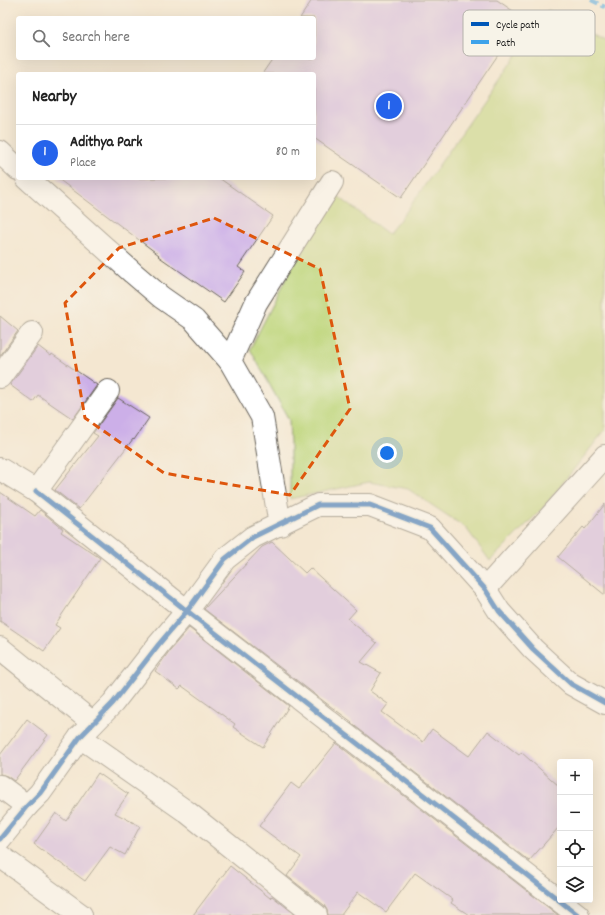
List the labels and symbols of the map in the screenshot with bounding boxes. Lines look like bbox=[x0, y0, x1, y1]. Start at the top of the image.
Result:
legend bbox=[463, 10, 595, 56]
text: Cycle path bbox=[496, 18, 540, 34]
text: Path bbox=[496, 36, 515, 52]
pin: 1 bbox=[376, 91, 402, 121]
your location bbox=[377, 443, 397, 463]

